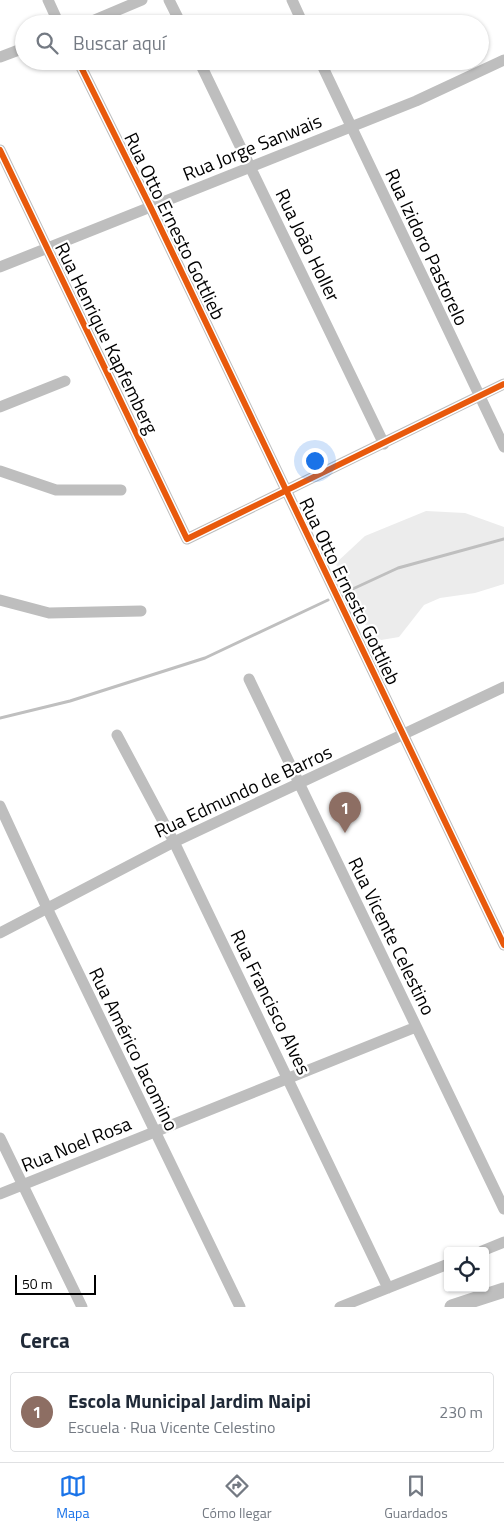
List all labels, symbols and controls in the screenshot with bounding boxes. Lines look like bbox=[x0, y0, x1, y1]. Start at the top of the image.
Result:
search box bbox=[15, 15, 489, 70]
text: Buscar aquí bbox=[73, 28, 166, 57]
icon: search bbox=[33, 29, 61, 57]
street label: Rua Jorge Sanwais bbox=[178, 105, 326, 188]
street label: Rua Otto Ernesto Gottlieb bbox=[117, 127, 233, 324]
street label: Rua Izidoro Pastorelo bbox=[378, 164, 477, 330]
street label: Rua João Holler bbox=[269, 183, 348, 306]
street label: Rua Henrique Kapfemberg bbox=[48, 237, 167, 439]
your location bbox=[302, 448, 328, 474]
street label: Rua Otto Ernesto Gottlieb bbox=[292, 492, 408, 689]
street label: Rua Edmundo de Barros bbox=[149, 737, 337, 845]
pin: 1 bbox=[329, 792, 361, 833]
street label: Rua Vicente Celestino bbox=[342, 852, 443, 1020]
street label: Rua Francisco Alves bbox=[224, 924, 319, 1079]
street label: Rua Américo Jacomino bbox=[82, 962, 187, 1136]
street label: Rua Noel Rosa bbox=[16, 1108, 136, 1179]
map controls bbox=[444, 1247, 489, 1292]
button: locate bbox=[444, 1247, 489, 1292]
scale bar bbox=[15, 1272, 96, 1295]
text: 50 m bbox=[22, 1273, 52, 1294]
text: Cerca bbox=[20, 1324, 70, 1356]
text: Escola Municipal Jardim Naipi bbox=[68, 1386, 311, 1415]
text: 1 bbox=[33, 1400, 41, 1424]
text: 230 m bbox=[439, 1400, 483, 1424]
text: Escuela · Rua Vicente Celestino bbox=[68, 1415, 275, 1439]
tab: Mapa bbox=[56, 1472, 89, 1523]
tab: Cómo llegar bbox=[202, 1472, 272, 1523]
tab: Guardados bbox=[384, 1472, 448, 1523]

